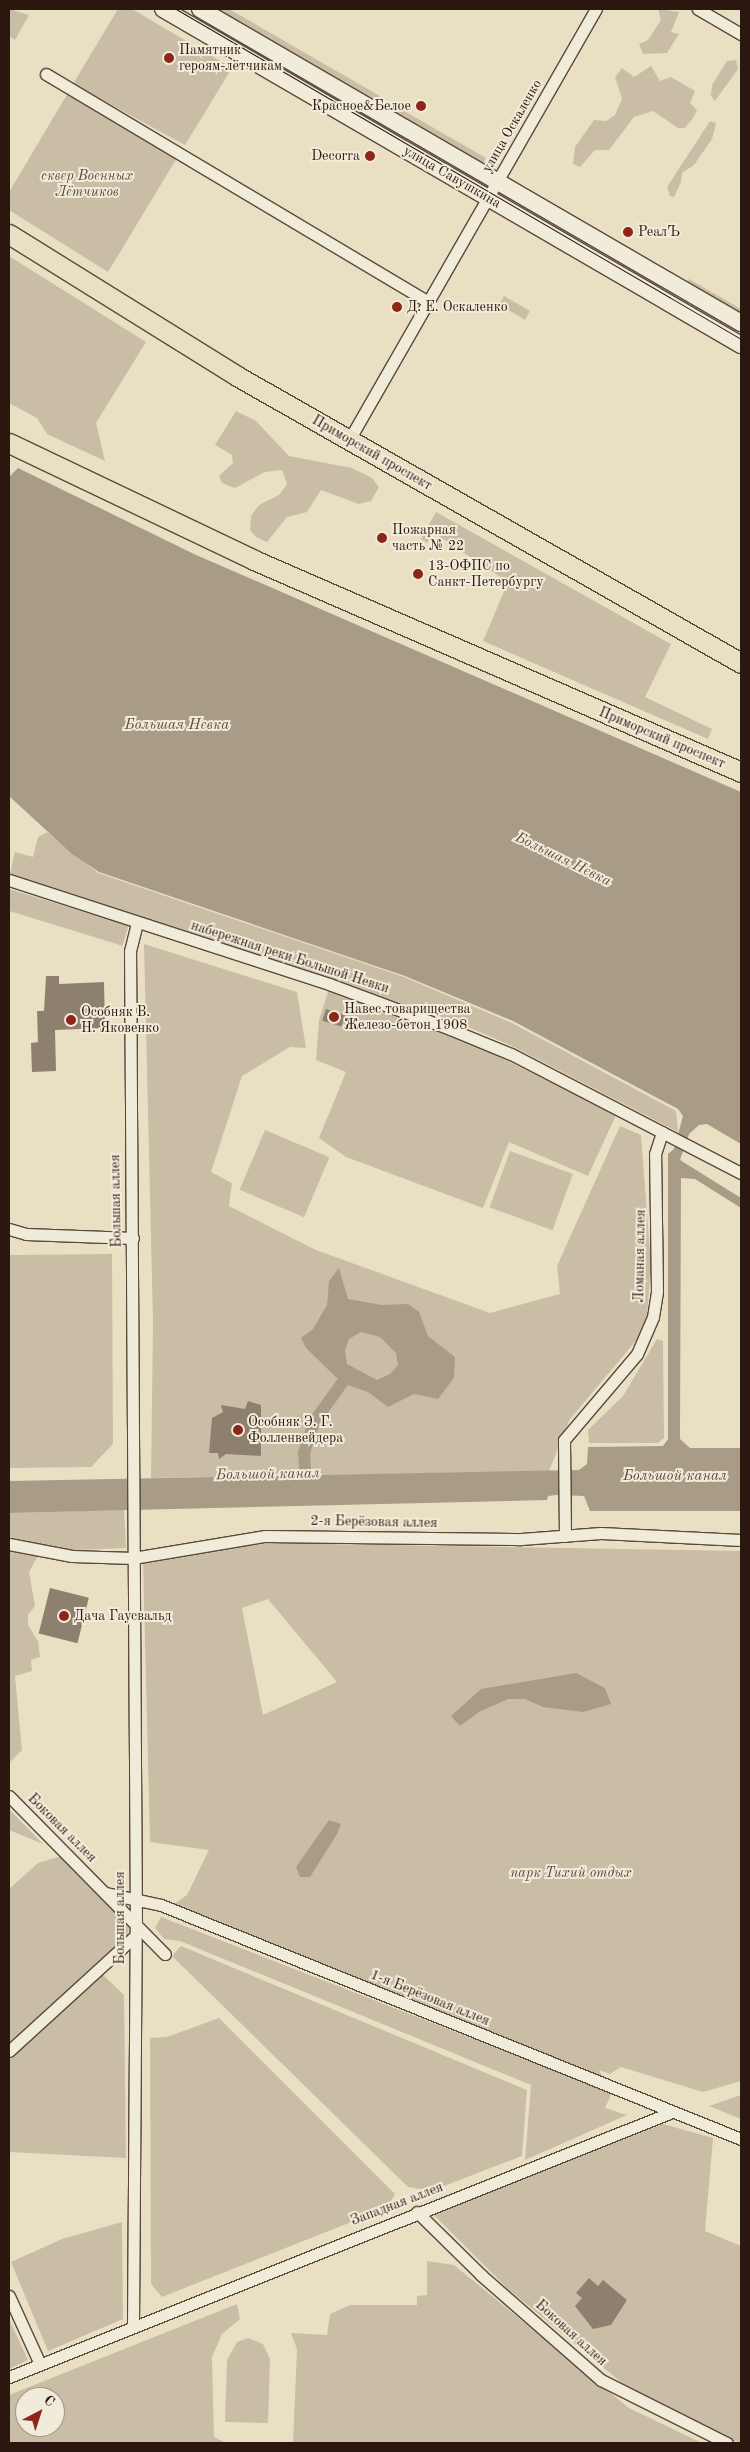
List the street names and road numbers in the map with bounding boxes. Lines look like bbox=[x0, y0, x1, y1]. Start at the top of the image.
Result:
street label: улица Оскаленко bbox=[479, 76, 545, 176]
street label: улица Савушкина bbox=[400, 142, 504, 212]
street label: Приморский проспект bbox=[309, 412, 435, 494]
street label: Приморский проспект bbox=[596, 704, 728, 772]
street label: набережная реки Большой Невки bbox=[189, 917, 391, 997]
street label: Большая аллея bbox=[107, 1154, 125, 1248]
street label: Ломаная аллея bbox=[631, 1209, 649, 1303]
street label: 2-я Берёзовая аллея bbox=[310, 1512, 438, 1532]
street label: Боковая аллея bbox=[24, 1790, 100, 1866]
street label: Большая аллея bbox=[112, 1871, 128, 1965]
street label: 1-я Берёзовая аллея bbox=[368, 1966, 492, 2030]
street label: Западная аллея bbox=[348, 2179, 446, 2229]
street label: Боковая аллея bbox=[532, 2297, 610, 2369]

